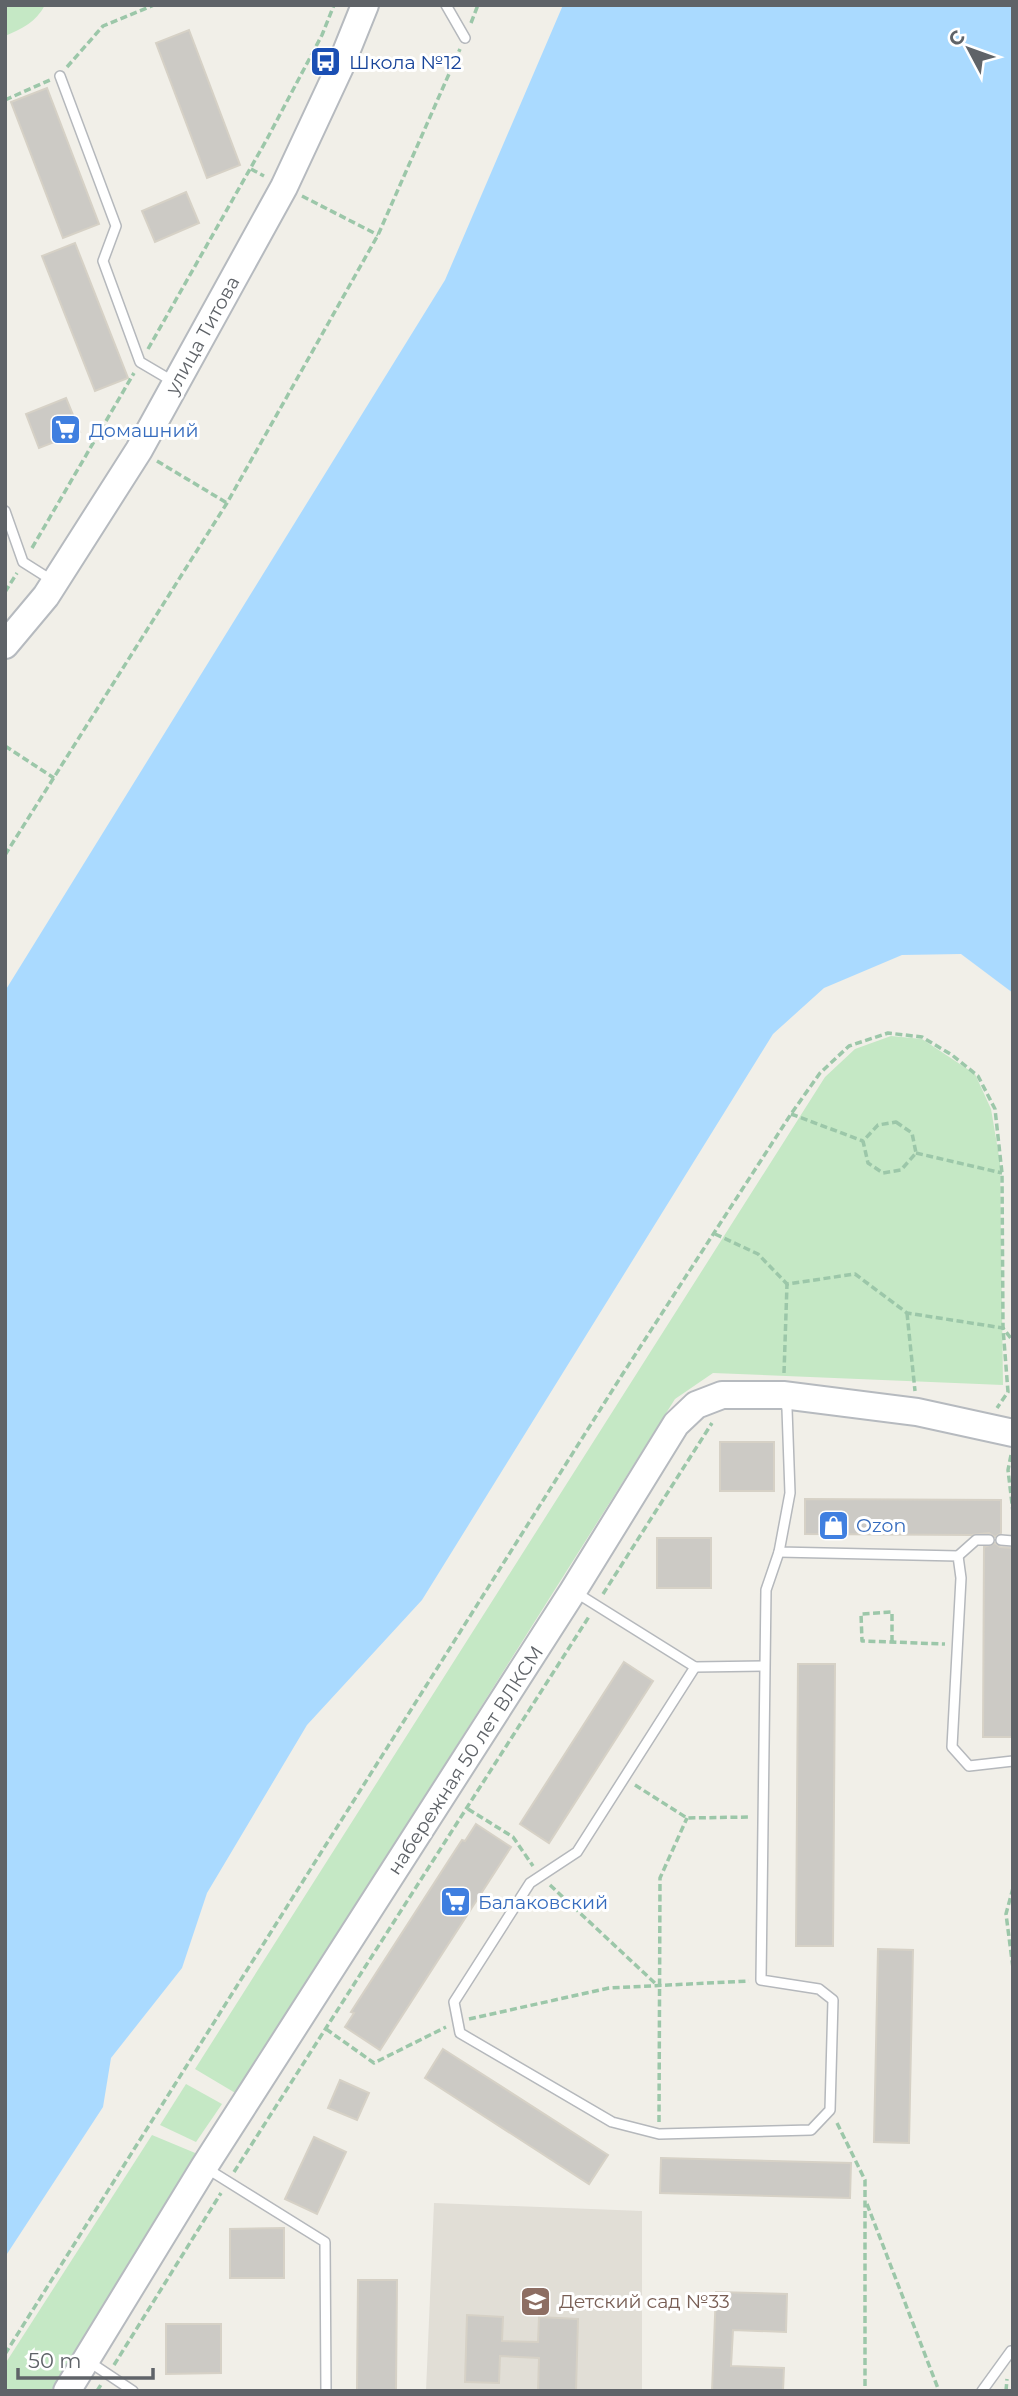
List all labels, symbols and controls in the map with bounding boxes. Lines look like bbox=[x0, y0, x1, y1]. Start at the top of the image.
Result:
north arrow bbox=[934, 14, 1004, 84]
text: С bbox=[943, 25, 970, 51]
bus stop icon: Школа №12 bbox=[309, 45, 343, 79]
place label: Школа №12 bbox=[349, 51, 462, 74]
street label: улица Титова bbox=[160, 272, 244, 399]
supermarket icon: Домашний bbox=[49, 413, 83, 447]
place label: Домашний bbox=[89, 419, 199, 442]
shop icon: Ozon bbox=[816, 1508, 850, 1542]
place label: Ozon bbox=[856, 1514, 906, 1537]
street label: набережная 50 лет ВЛКСМ bbox=[383, 1642, 548, 1879]
supermarket icon: Балаковский bbox=[438, 1885, 472, 1919]
place label: Балаковский bbox=[478, 1891, 608, 1914]
school or university icon: Детский сад №33 bbox=[519, 2284, 553, 2318]
place label: Детский сад №33 bbox=[559, 2290, 730, 2313]
scale bar bbox=[18, 2336, 152, 2380]
text: 50 m bbox=[28, 2348, 82, 2373]

